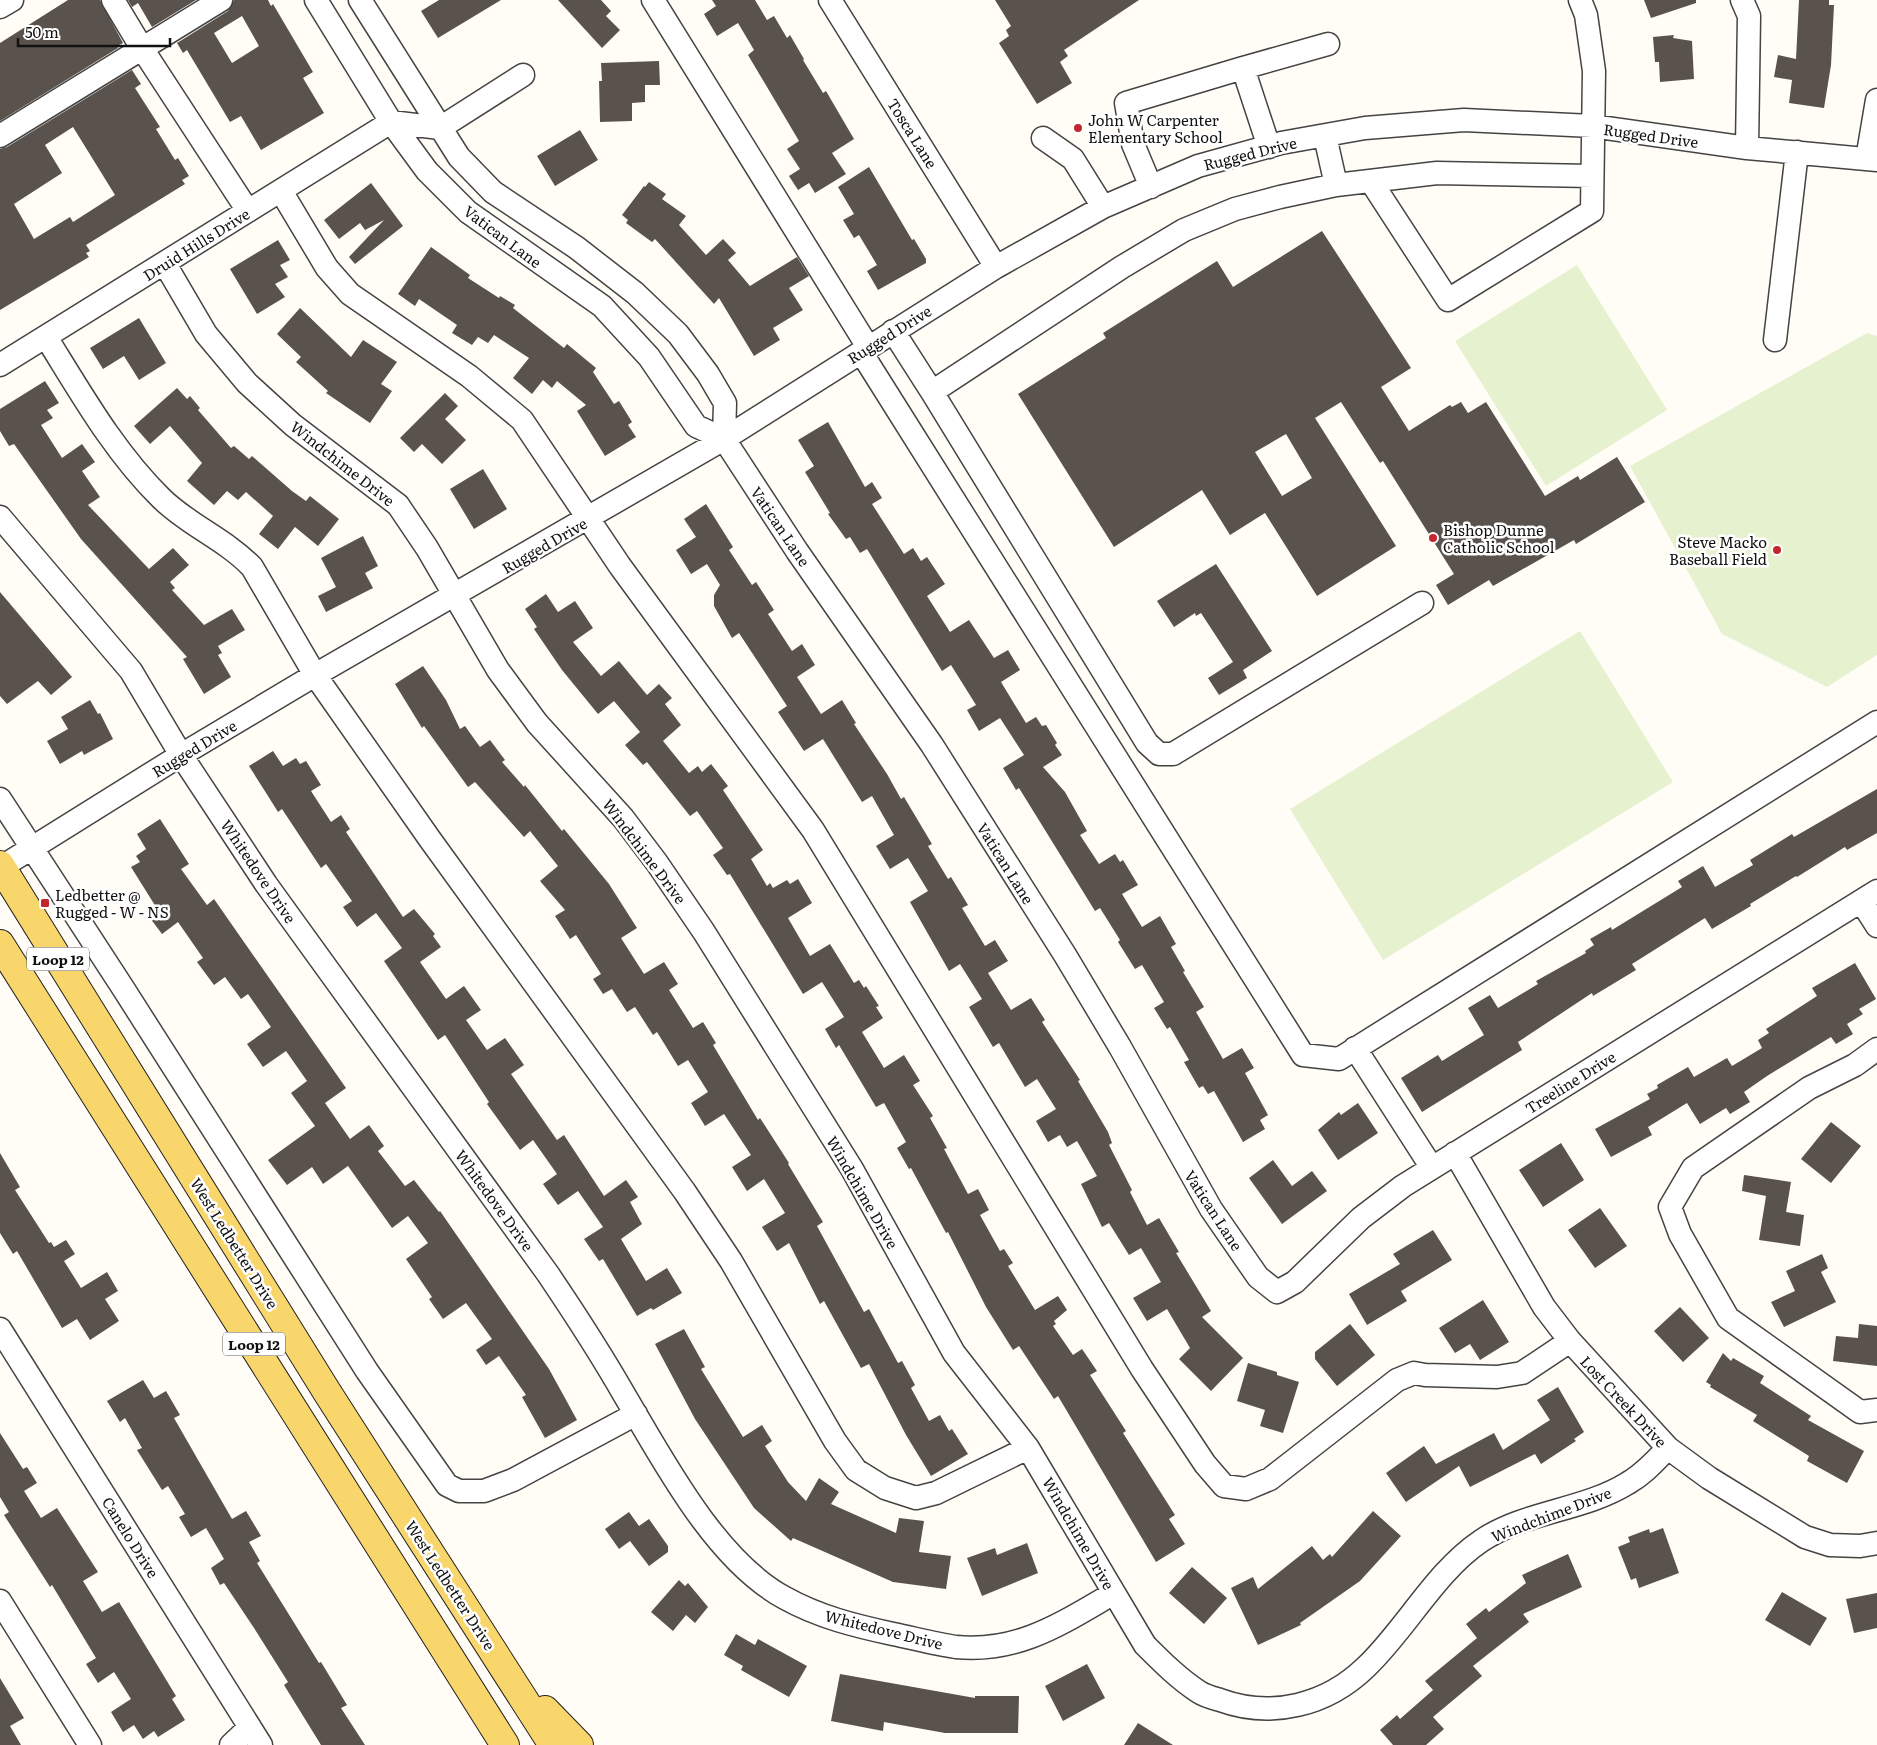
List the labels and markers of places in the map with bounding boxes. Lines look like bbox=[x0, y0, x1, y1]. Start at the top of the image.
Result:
place label: John W Carpenter Elementary School bbox=[1088, 108, 1223, 148]
marker: John W Carpenter Elementary School bbox=[1072, 122, 1084, 134]
place label: Bishop Dunne Catholic School bbox=[1443, 518, 1555, 558]
place label: Steve Macko Baseball Field bbox=[1669, 530, 1767, 570]
marker: Bishop Dunne Catholic School bbox=[1427, 532, 1439, 544]
marker: Steve Macko Baseball Field bbox=[1771, 544, 1783, 556]
place label: Ledbetter @ Rugged - W - NS bbox=[55, 883, 169, 923]
marker: Ledbetter @ Rugged - W - NS bbox=[39, 897, 51, 909]

